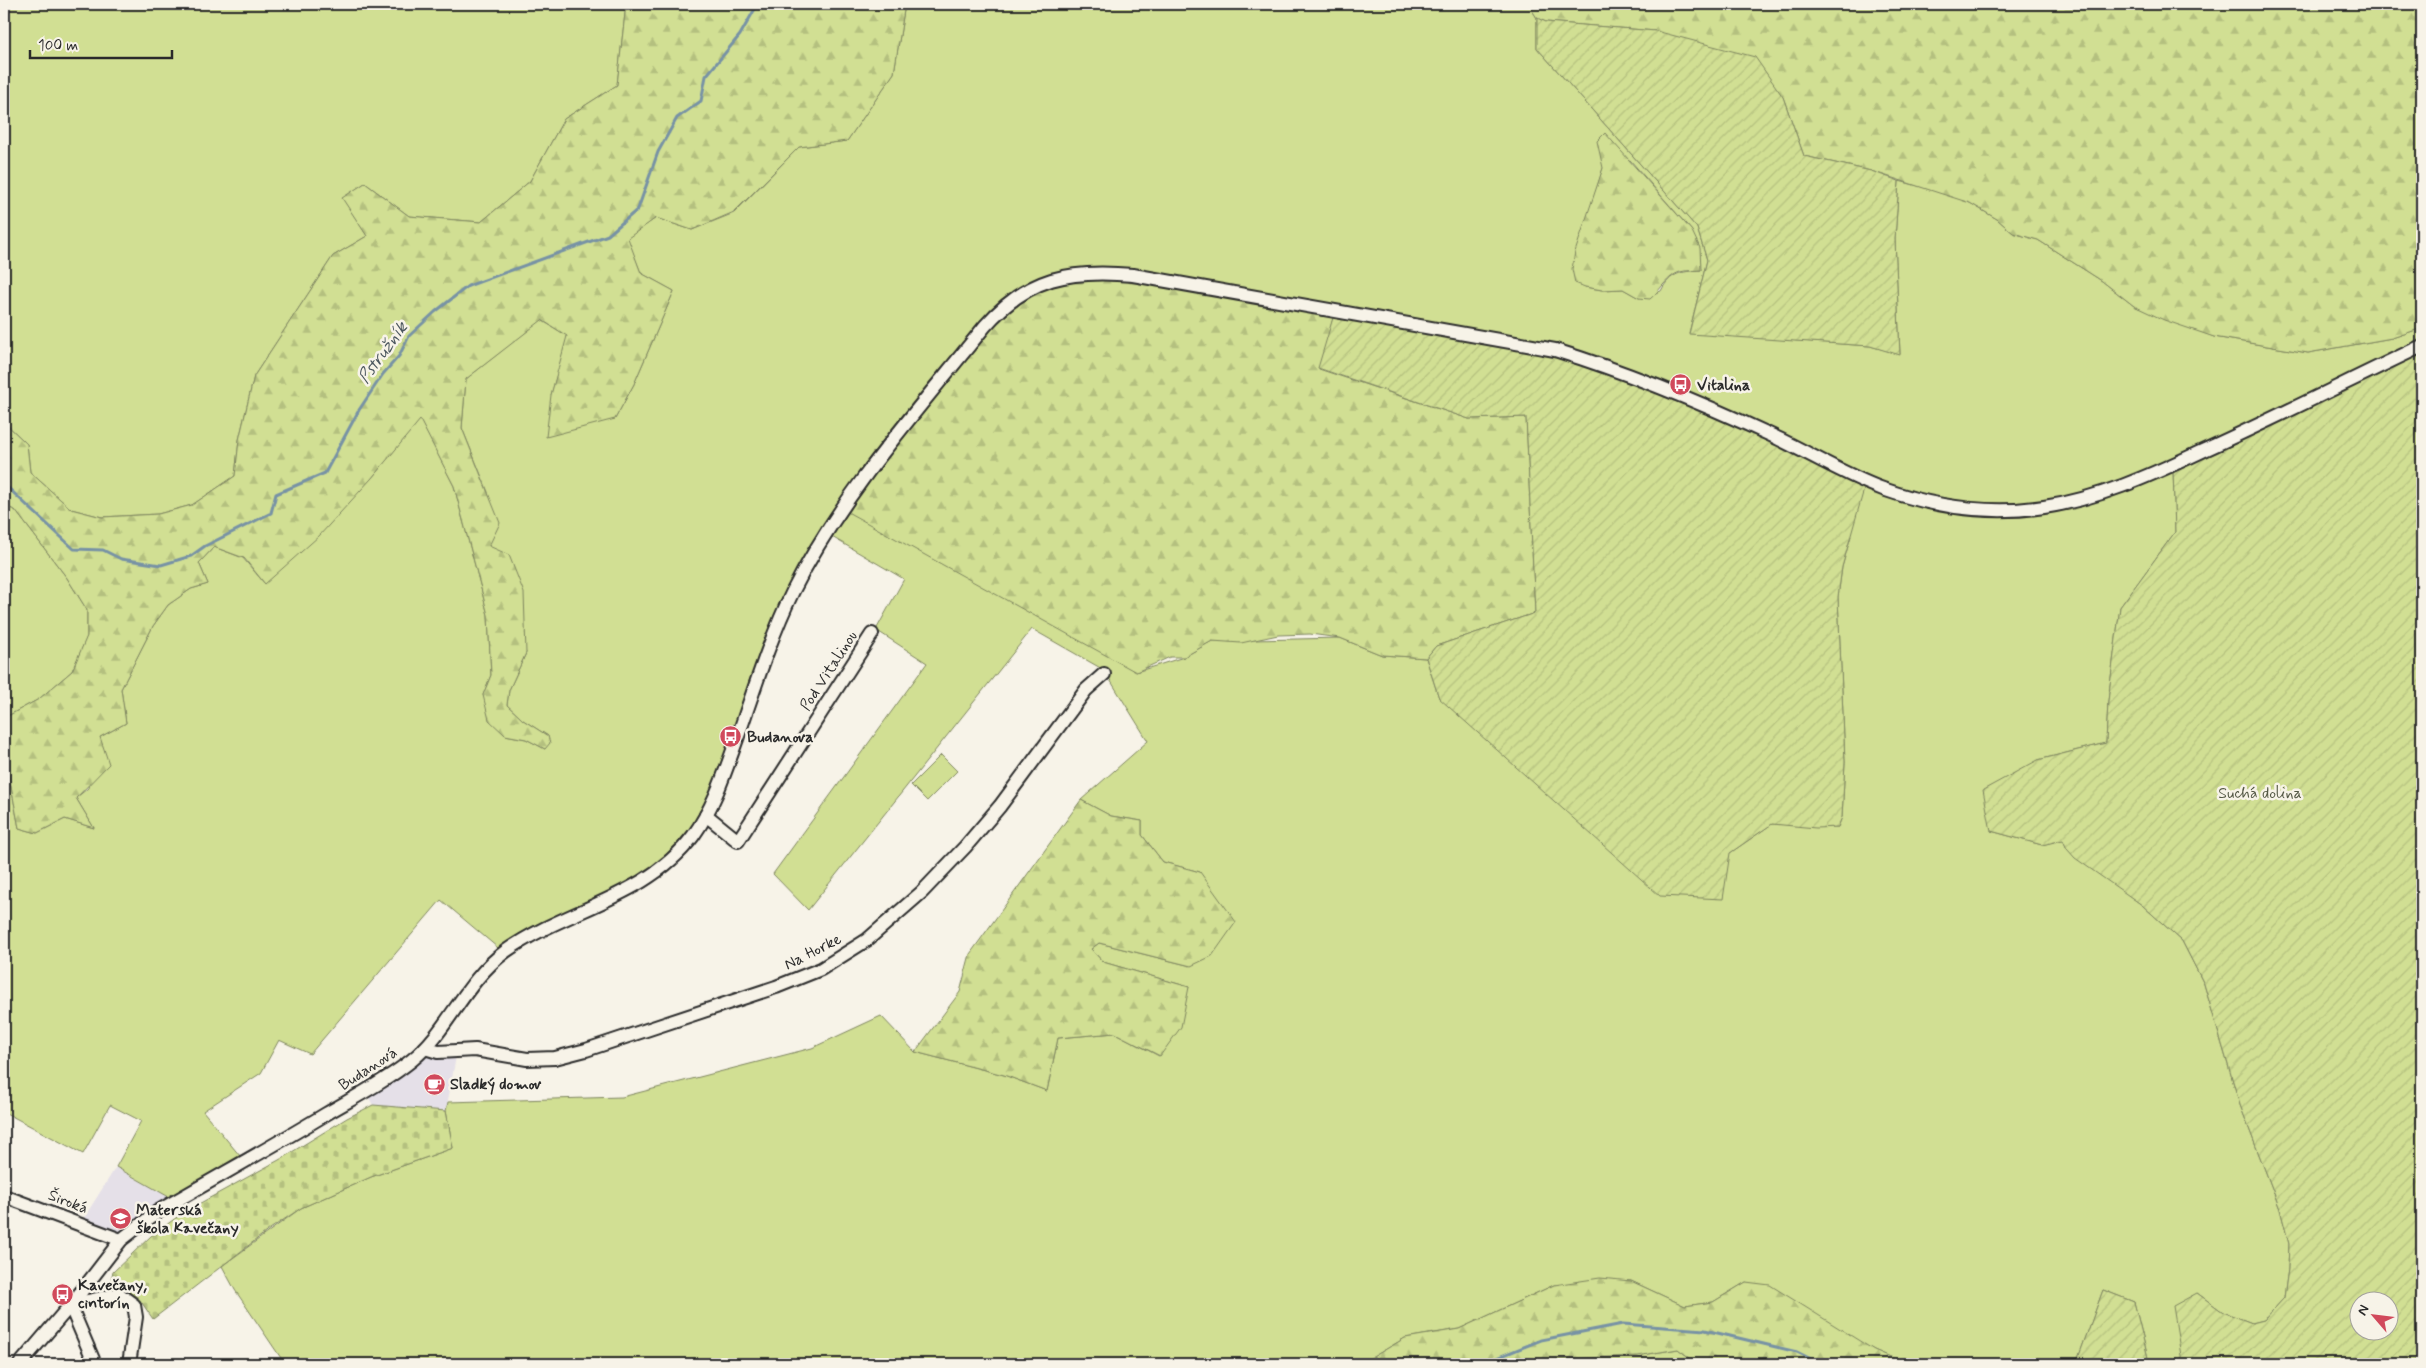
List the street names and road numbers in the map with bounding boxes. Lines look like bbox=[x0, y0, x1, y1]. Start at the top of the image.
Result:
street label: Pod Vitalinou bbox=[795, 627, 863, 715]
street label: Na Horke bbox=[781, 928, 846, 975]
street label: Budanová bbox=[335, 1042, 401, 1096]
street label: Široká bbox=[45, 1185, 91, 1219]

